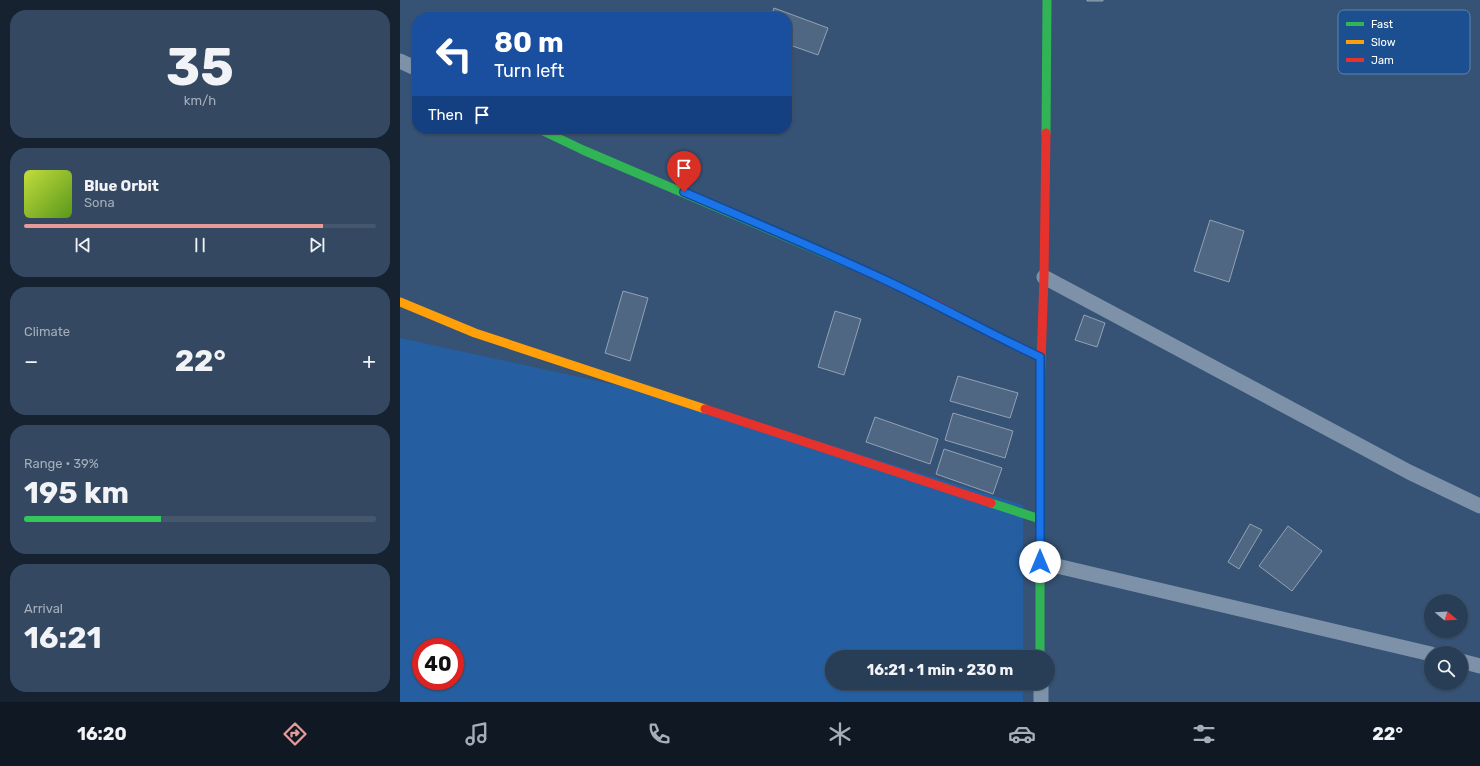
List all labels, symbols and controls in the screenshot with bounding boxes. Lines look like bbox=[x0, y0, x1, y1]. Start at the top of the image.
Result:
legend bbox=[1338, 10, 1470, 74]
text: Fast bbox=[1371, 18, 1394, 31]
text: 80 m bbox=[494, 26, 564, 59]
icon: left bbox=[428, 28, 480, 80]
text: 35 bbox=[166, 36, 234, 98]
text: Slow bbox=[1371, 36, 1396, 49]
text: Jam bbox=[1371, 54, 1394, 67]
text: Turn left bbox=[494, 60, 564, 82]
text: km/h bbox=[184, 93, 216, 108]
icon: arrive bbox=[471, 104, 493, 126]
text: Then bbox=[428, 106, 463, 124]
pin bbox=[667, 151, 701, 192]
icon: arrive bbox=[673, 157, 695, 179]
text: Blue Orbit bbox=[84, 177, 159, 195]
text: Sona bbox=[84, 195, 115, 210]
icon: previous bbox=[72, 234, 94, 256]
icon: pause bbox=[189, 234, 211, 256]
icon: next bbox=[306, 234, 328, 256]
text: Climate bbox=[24, 324, 70, 339]
text: 22° bbox=[175, 343, 226, 379]
text: − bbox=[24, 348, 38, 375]
text: + bbox=[362, 348, 376, 375]
text: Range · 39% bbox=[24, 456, 99, 471]
text: 195 km bbox=[24, 475, 129, 511]
position arrow bbox=[1019, 541, 1061, 583]
north arrow bbox=[1424, 594, 1468, 638]
map controls bbox=[1424, 594, 1468, 690]
text: Arrival bbox=[24, 601, 63, 616]
text: 16:21 bbox=[24, 620, 102, 656]
speed limit sign: 40 bbox=[412, 638, 464, 690]
button: search bbox=[1424, 646, 1468, 690]
text: 16:21 · 1 min · 230 m bbox=[867, 661, 1013, 679]
icon: directions bbox=[281, 720, 309, 748]
icon: music bbox=[463, 720, 491, 748]
icon: phone bbox=[645, 720, 673, 748]
icon: climate bbox=[826, 720, 854, 748]
icon: car bbox=[1008, 720, 1036, 748]
icon: filters bbox=[1190, 720, 1218, 748]
text: 16:20 bbox=[77, 723, 127, 745]
text: 22° bbox=[1372, 723, 1403, 745]

